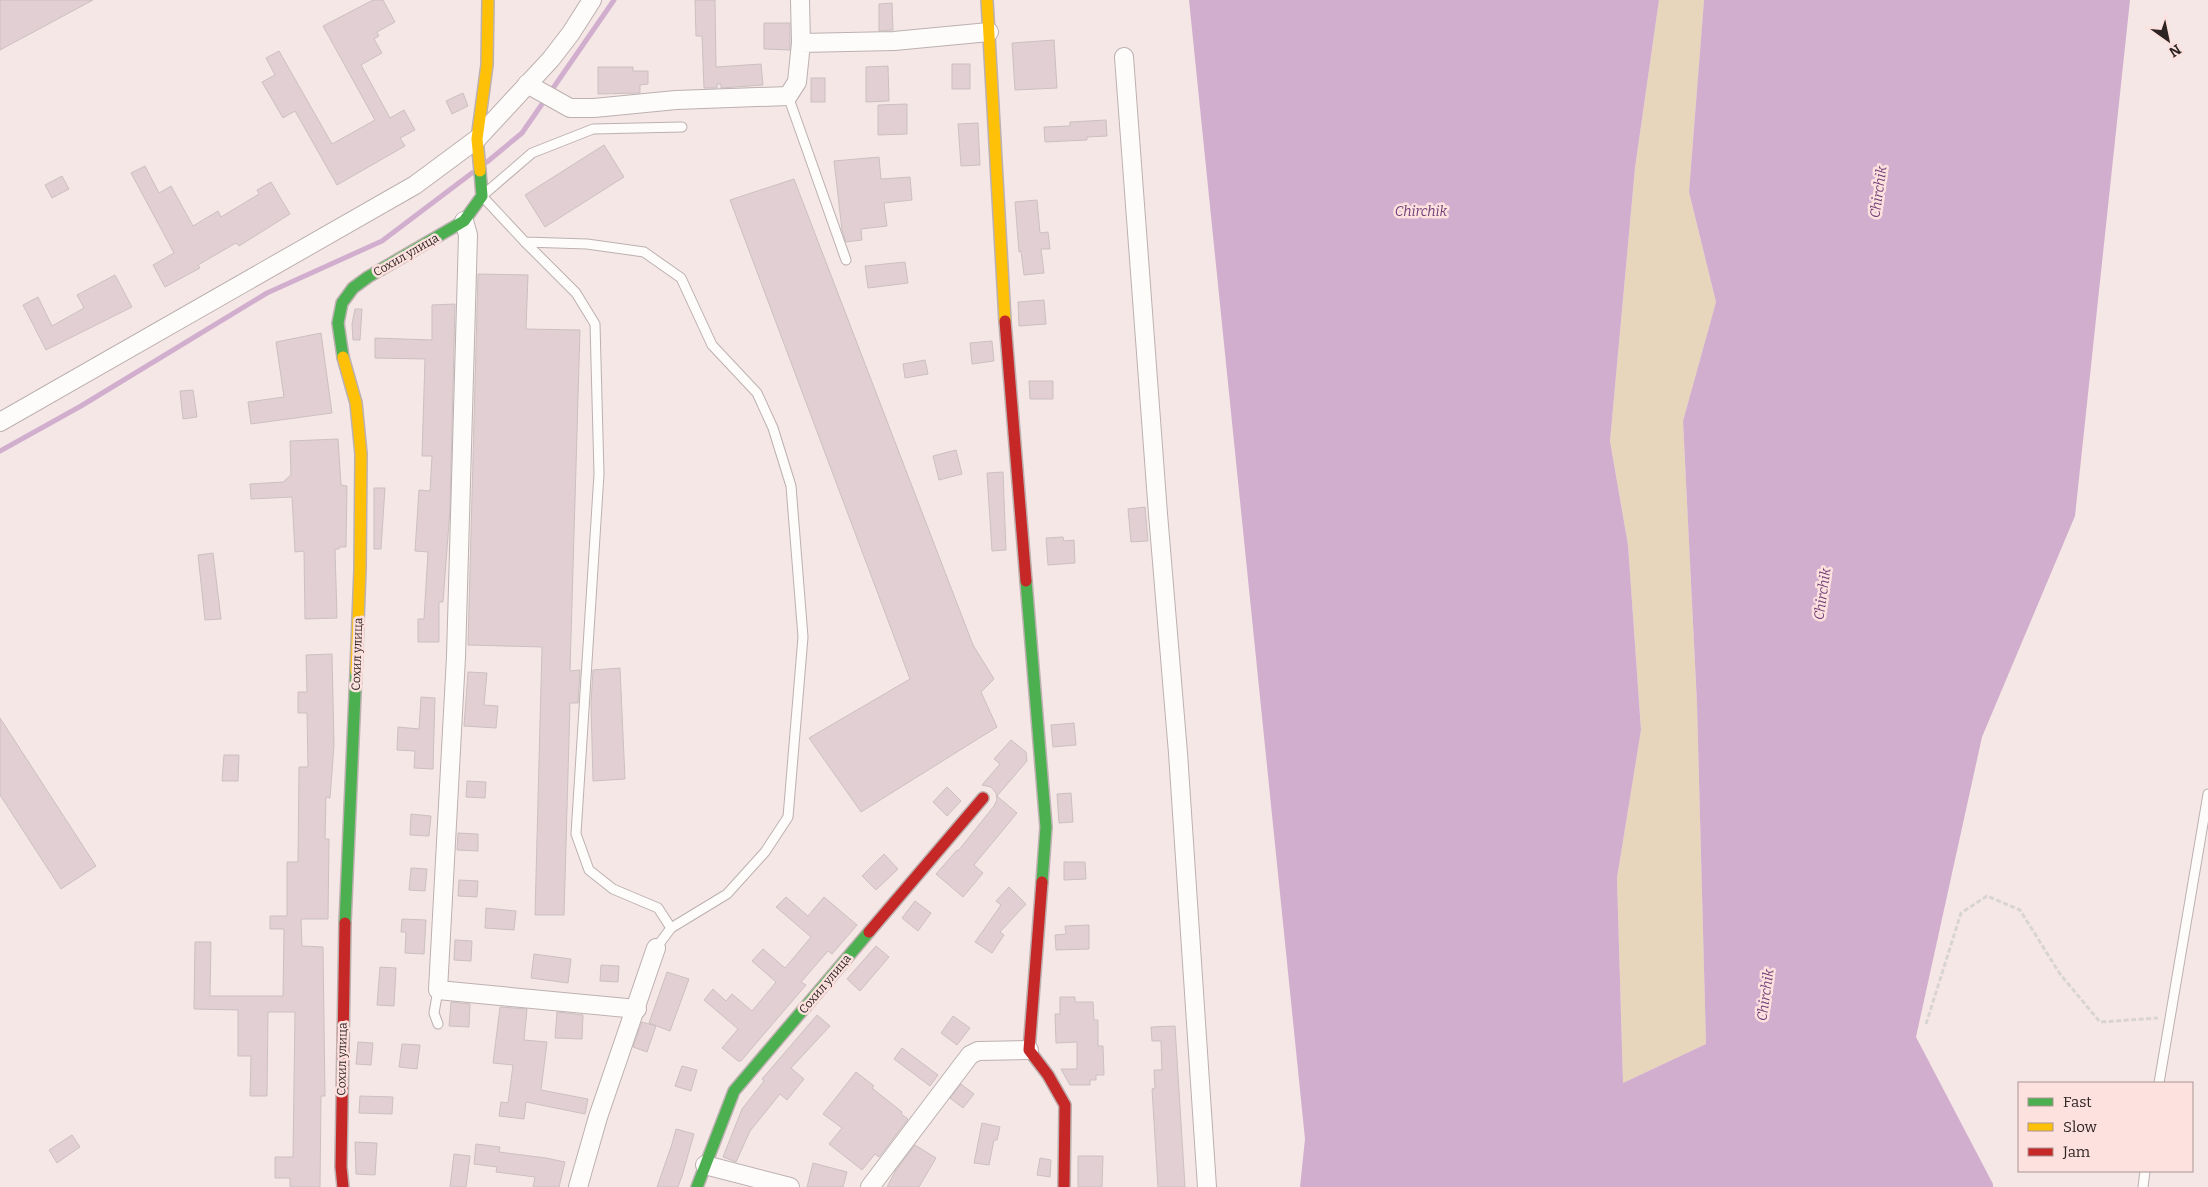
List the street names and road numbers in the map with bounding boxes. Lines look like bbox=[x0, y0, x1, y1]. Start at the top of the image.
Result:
street label: Сохил улица bbox=[371, 230, 442, 279]
street label: Сохил улица bbox=[349, 617, 365, 691]
street label: Сохил улица bbox=[796, 951, 854, 1017]
street label: Сохил улица bbox=[334, 1022, 350, 1096]

